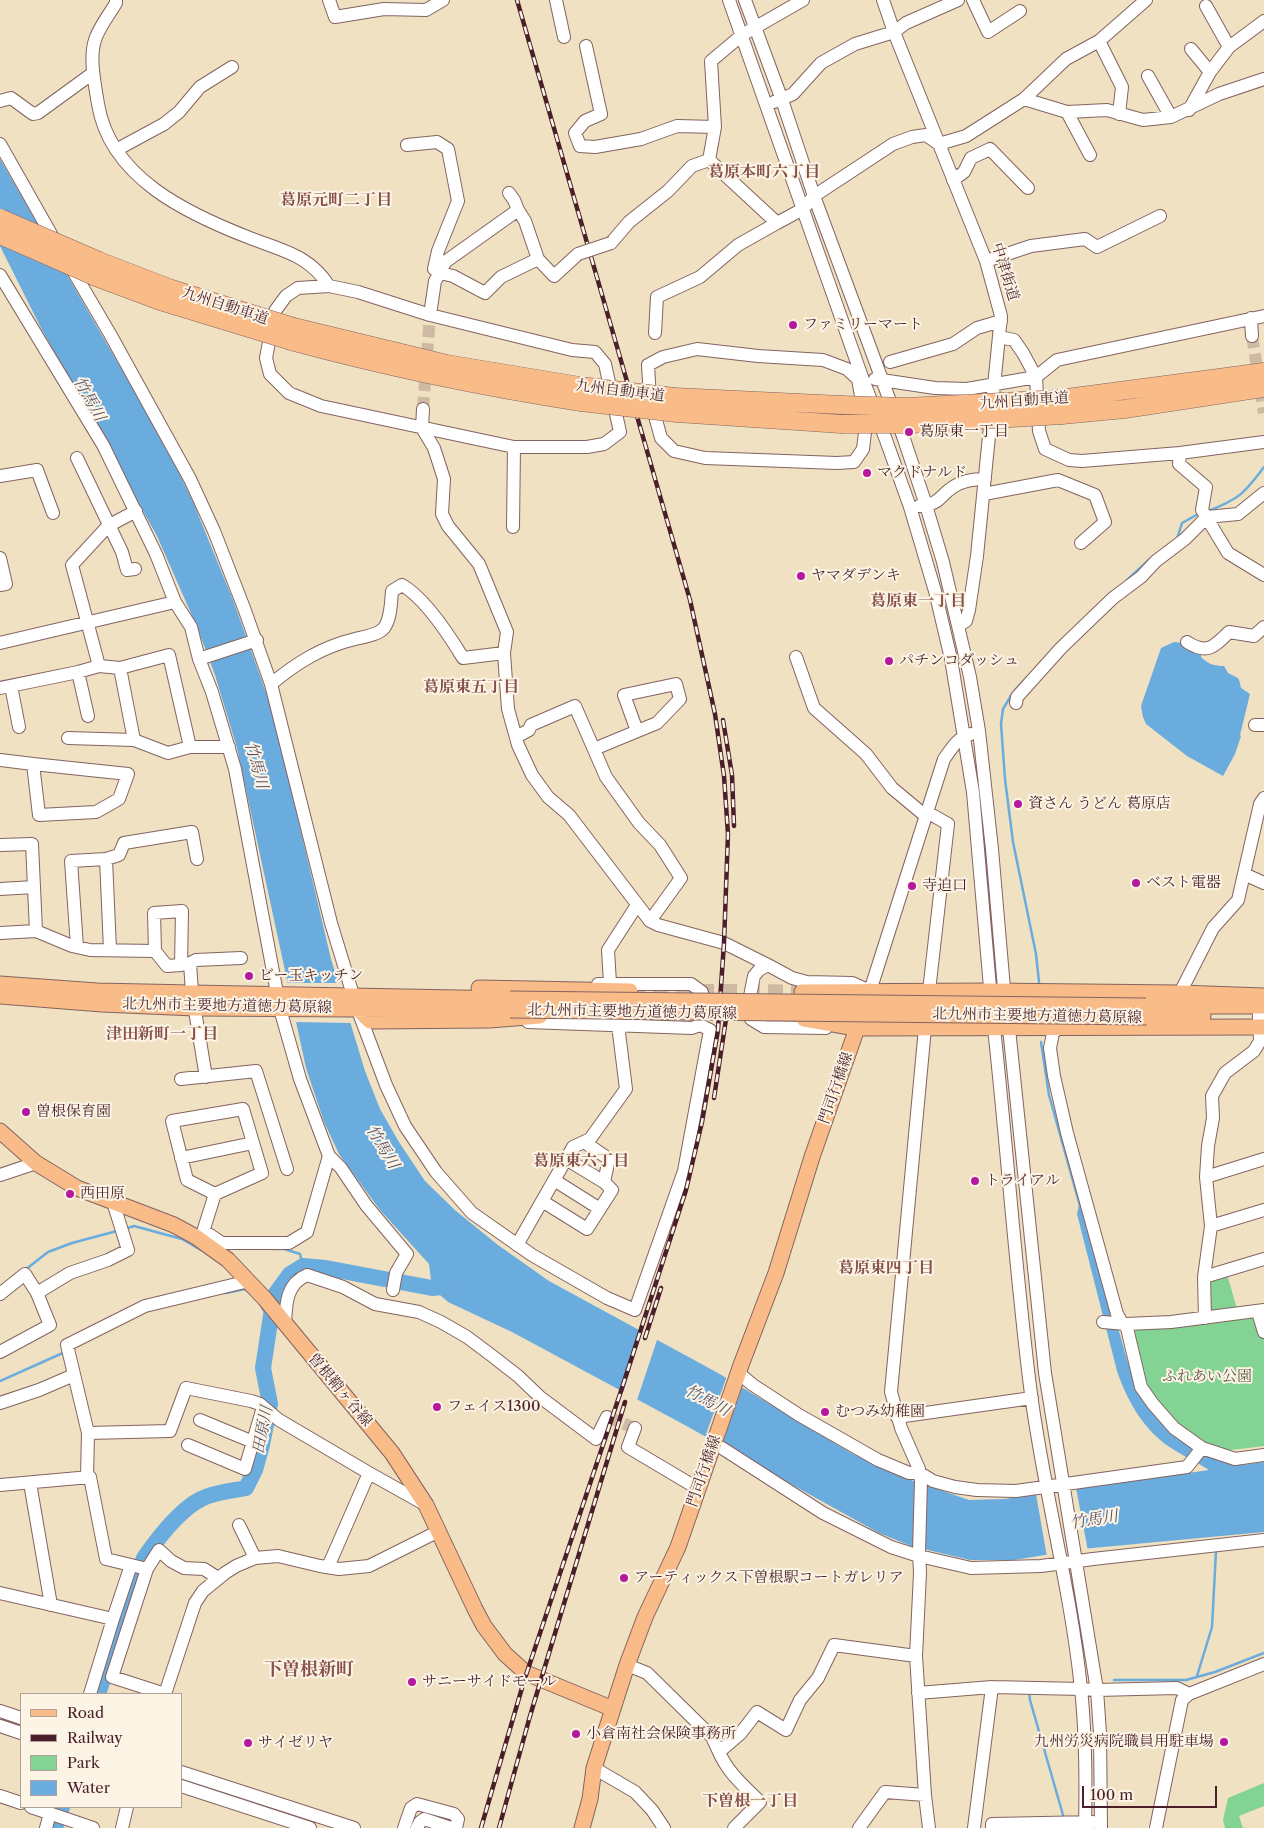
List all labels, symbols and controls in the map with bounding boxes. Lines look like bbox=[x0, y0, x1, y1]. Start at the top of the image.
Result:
district label: 葛原本町六丁目 bbox=[708, 162, 820, 182]
district label: 葛原元町二丁目 bbox=[280, 190, 392, 210]
street label: 中津街道 bbox=[988, 241, 1022, 303]
street label: 九州自動車道 bbox=[179, 284, 271, 328]
place label: ファミリーマート bbox=[803, 316, 923, 334]
marker: ファミリーマート bbox=[787, 319, 799, 331]
water label: 竹馬川 bbox=[69, 373, 109, 425]
street label: 九州自動車道 bbox=[574, 377, 666, 405]
street label: 九州自動車道 bbox=[978, 389, 1070, 413]
place label: 葛原東一丁目 bbox=[919, 423, 1009, 441]
marker: 葛原東一丁目 bbox=[903, 426, 915, 438]
place label: マクドナルド bbox=[877, 464, 967, 482]
marker: マクドナルド bbox=[861, 467, 873, 479]
place label: ヤマダデンキ bbox=[811, 567, 901, 585]
marker: ヤマダデンキ bbox=[795, 570, 807, 582]
district label: 葛原東一丁目 bbox=[870, 591, 966, 611]
place label: パチンコダッシュ bbox=[899, 652, 1019, 670]
marker: パチンコダッシュ bbox=[883, 655, 895, 667]
district label: 葛原東五丁目 bbox=[423, 677, 519, 697]
water label: 竹馬川 bbox=[241, 739, 271, 791]
place label: 資さん うどん 葛原店 bbox=[1028, 795, 1171, 813]
marker: 資さん うどん 葛原店 bbox=[1012, 798, 1024, 810]
place label: ベスト電器 bbox=[1146, 874, 1221, 892]
place label: 寺迫口 bbox=[922, 877, 967, 895]
marker: ベスト電器 bbox=[1130, 877, 1142, 889]
marker: 寺迫口 bbox=[906, 880, 918, 892]
place label: ビー玉キッチン bbox=[259, 967, 363, 985]
marker: ビー玉キッチン bbox=[243, 970, 255, 982]
street label: 北九州市主要地方道徳力葛原線 bbox=[122, 995, 332, 1017]
street label: 北九州市主要地方道徳力葛原線 bbox=[527, 1001, 737, 1023]
street label: 北九州市主要地方道徳力葛原線 bbox=[932, 1005, 1142, 1027]
district label: 津田新町一丁目 bbox=[106, 1024, 218, 1044]
street label: 門司行橋線 bbox=[815, 1050, 857, 1126]
place label: 曽根保育園 bbox=[36, 1103, 111, 1121]
marker: 曽根保育園 bbox=[20, 1106, 32, 1118]
water label: 竹馬川 bbox=[361, 1121, 403, 1173]
district label: 葛原東六丁目 bbox=[533, 1151, 629, 1171]
place label: トライアル bbox=[985, 1172, 1060, 1190]
marker: トライアル bbox=[969, 1175, 981, 1187]
place label: 西田原 bbox=[80, 1185, 125, 1203]
marker: 西田原 bbox=[64, 1188, 76, 1200]
district label: 葛原東四丁目 bbox=[838, 1258, 934, 1278]
street label: 曽根鞘ヶ谷線 bbox=[304, 1350, 376, 1430]
park label: ふれあい公園 bbox=[1162, 1368, 1252, 1386]
water label: 竹馬川 bbox=[681, 1381, 733, 1421]
place label: フェイス1300 bbox=[447, 1398, 541, 1416]
marker: フェイス1300 bbox=[431, 1401, 443, 1413]
place label: むつみ幼稚園 bbox=[835, 1403, 925, 1421]
water label: 田原川 bbox=[249, 1405, 277, 1455]
marker: むつみ幼稚園 bbox=[819, 1406, 831, 1418]
street label: 門司行橋線 bbox=[683, 1433, 725, 1509]
water label: 竹馬川 bbox=[1069, 1507, 1119, 1533]
place label: アーティックス下曽根駅コートガレリア bbox=[634, 1569, 904, 1587]
marker: アーティックス下曽根駅コートガレリア bbox=[618, 1572, 630, 1584]
district label: 下曽根新町 bbox=[264, 1659, 354, 1681]
place label: サニーサイドモール bbox=[422, 1673, 556, 1691]
marker: サニーサイドモール bbox=[406, 1676, 418, 1688]
legend bbox=[20, 1693, 182, 1808]
text: Road bbox=[67, 1703, 104, 1722]
place label: 小倉南社会保険事務所 bbox=[586, 1725, 736, 1743]
text: Railway bbox=[67, 1728, 123, 1747]
marker: 小倉南社会保険事務所 bbox=[570, 1728, 582, 1740]
place label: 九州労災病院職員用駐車場 bbox=[1034, 1733, 1214, 1751]
place label: サイゼリヤ bbox=[258, 1734, 333, 1752]
marker: 九州労災病院職員用駐車場 bbox=[1218, 1736, 1230, 1748]
marker: サイゼリヤ bbox=[242, 1737, 254, 1749]
text: Park bbox=[67, 1753, 100, 1772]
scale bar bbox=[1084, 1776, 1219, 1808]
text: Water bbox=[67, 1778, 110, 1797]
text: 100 m bbox=[1090, 1785, 1133, 1804]
district label: 下曽根一丁目 bbox=[702, 1791, 798, 1811]

